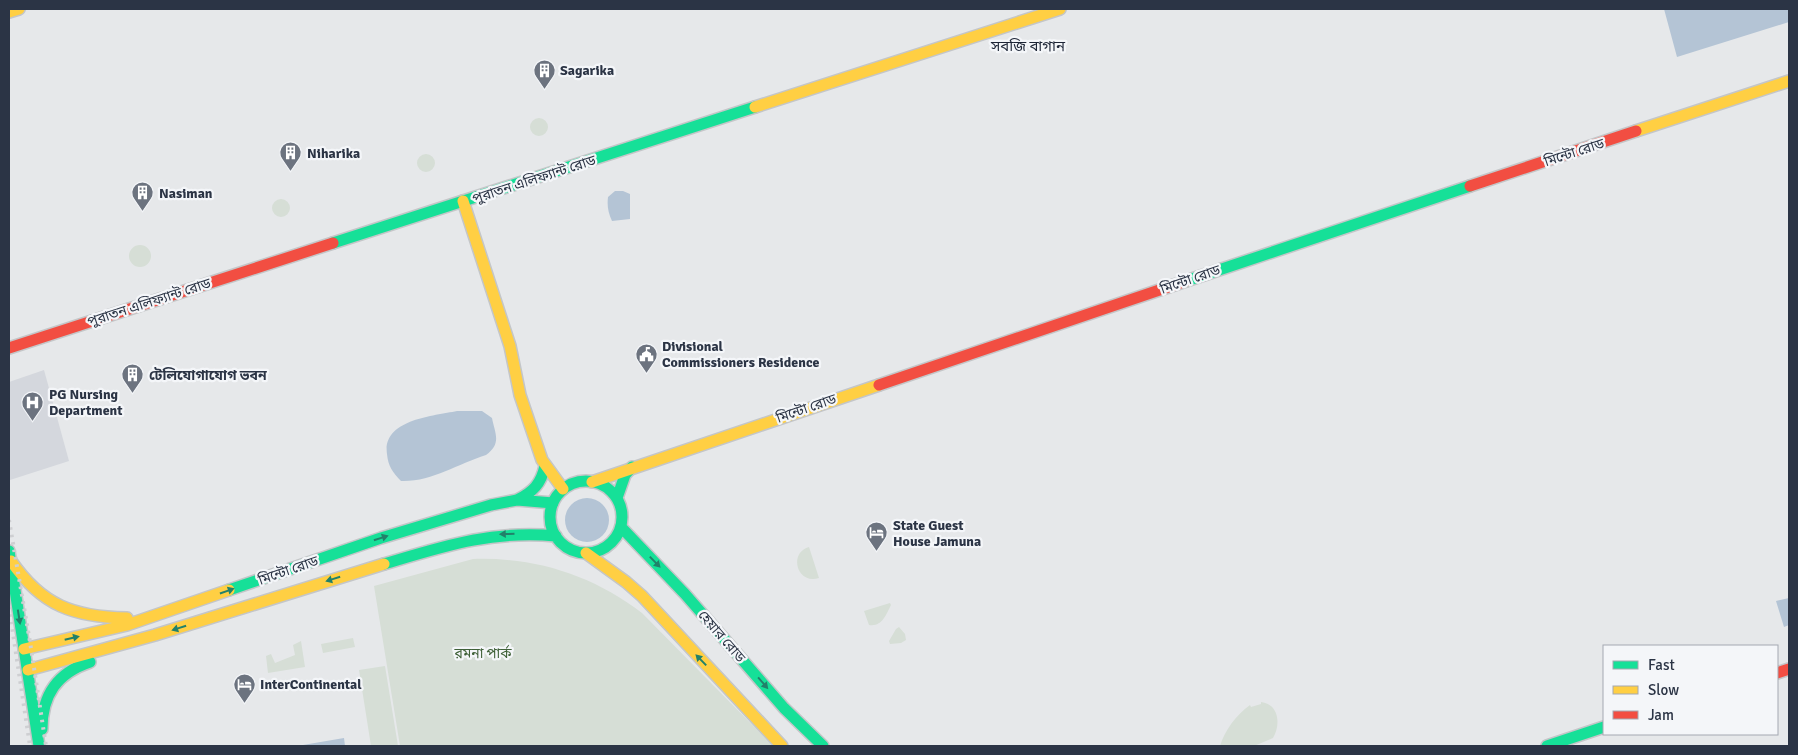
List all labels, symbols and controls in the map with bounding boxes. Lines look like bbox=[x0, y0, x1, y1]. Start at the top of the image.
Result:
district label: সবজি বাগান bbox=[990, 37, 1066, 55]
building icon: Sagarika bbox=[532, 58, 556, 89]
place label: Sagarika bbox=[560, 62, 614, 79]
street label: মিন্টো রোড bbox=[1541, 134, 1607, 171]
building icon: Niharika bbox=[279, 141, 303, 172]
place label: Niharika bbox=[307, 145, 360, 162]
street label: পুরাতন এলিফ্যান্ট রোড bbox=[470, 151, 599, 207]
building icon: Nasiman bbox=[131, 181, 155, 212]
place label: Nasiman bbox=[159, 185, 213, 202]
street label: মিন্টো রোড bbox=[1157, 261, 1223, 298]
street label: পুরাতন এলিফ্যান্ট রোড bbox=[85, 274, 214, 330]
place label: Divisional Commissioners Residence bbox=[662, 338, 819, 371]
public building icon: Divisional Commissioners Residence bbox=[634, 342, 658, 373]
building icon: টেলিযোগাযোগ ভবন bbox=[121, 363, 145, 394]
place label: টেলিযোগাযোগ ভবন bbox=[149, 367, 267, 384]
place label: PG Nursing Department bbox=[49, 386, 123, 419]
hospital icon: PG Nursing Department bbox=[21, 390, 45, 421]
street label: মিন্টো রোড bbox=[773, 390, 839, 427]
place label: State Guest House Jamuna bbox=[893, 517, 981, 550]
hotel icon: State Guest House Jamuna bbox=[865, 521, 889, 552]
one-way arrow bbox=[499, 530, 515, 538]
one-way arrow bbox=[374, 534, 389, 542]
street label: মিন্টো রোড bbox=[255, 552, 321, 589]
one-way arrow bbox=[649, 556, 661, 568]
one-way arrow bbox=[326, 575, 341, 583]
one-way arrow bbox=[220, 587, 235, 594]
street label: হেয়ার রোড bbox=[694, 607, 750, 667]
one-way arrow bbox=[16, 609, 24, 625]
one-way arrow bbox=[171, 625, 186, 633]
one-way arrow bbox=[64, 634, 79, 642]
park label: রমনা পার্ক bbox=[453, 644, 512, 662]
legend bbox=[1603, 645, 1778, 735]
one-way arrow bbox=[695, 655, 707, 667]
text: Fast bbox=[1648, 656, 1675, 674]
hotel icon: InterContinental bbox=[232, 672, 256, 703]
place label: InterContinental bbox=[260, 676, 362, 693]
one-way arrow bbox=[757, 677, 769, 689]
text: Slow bbox=[1648, 681, 1679, 699]
text: Jam bbox=[1648, 706, 1674, 724]

